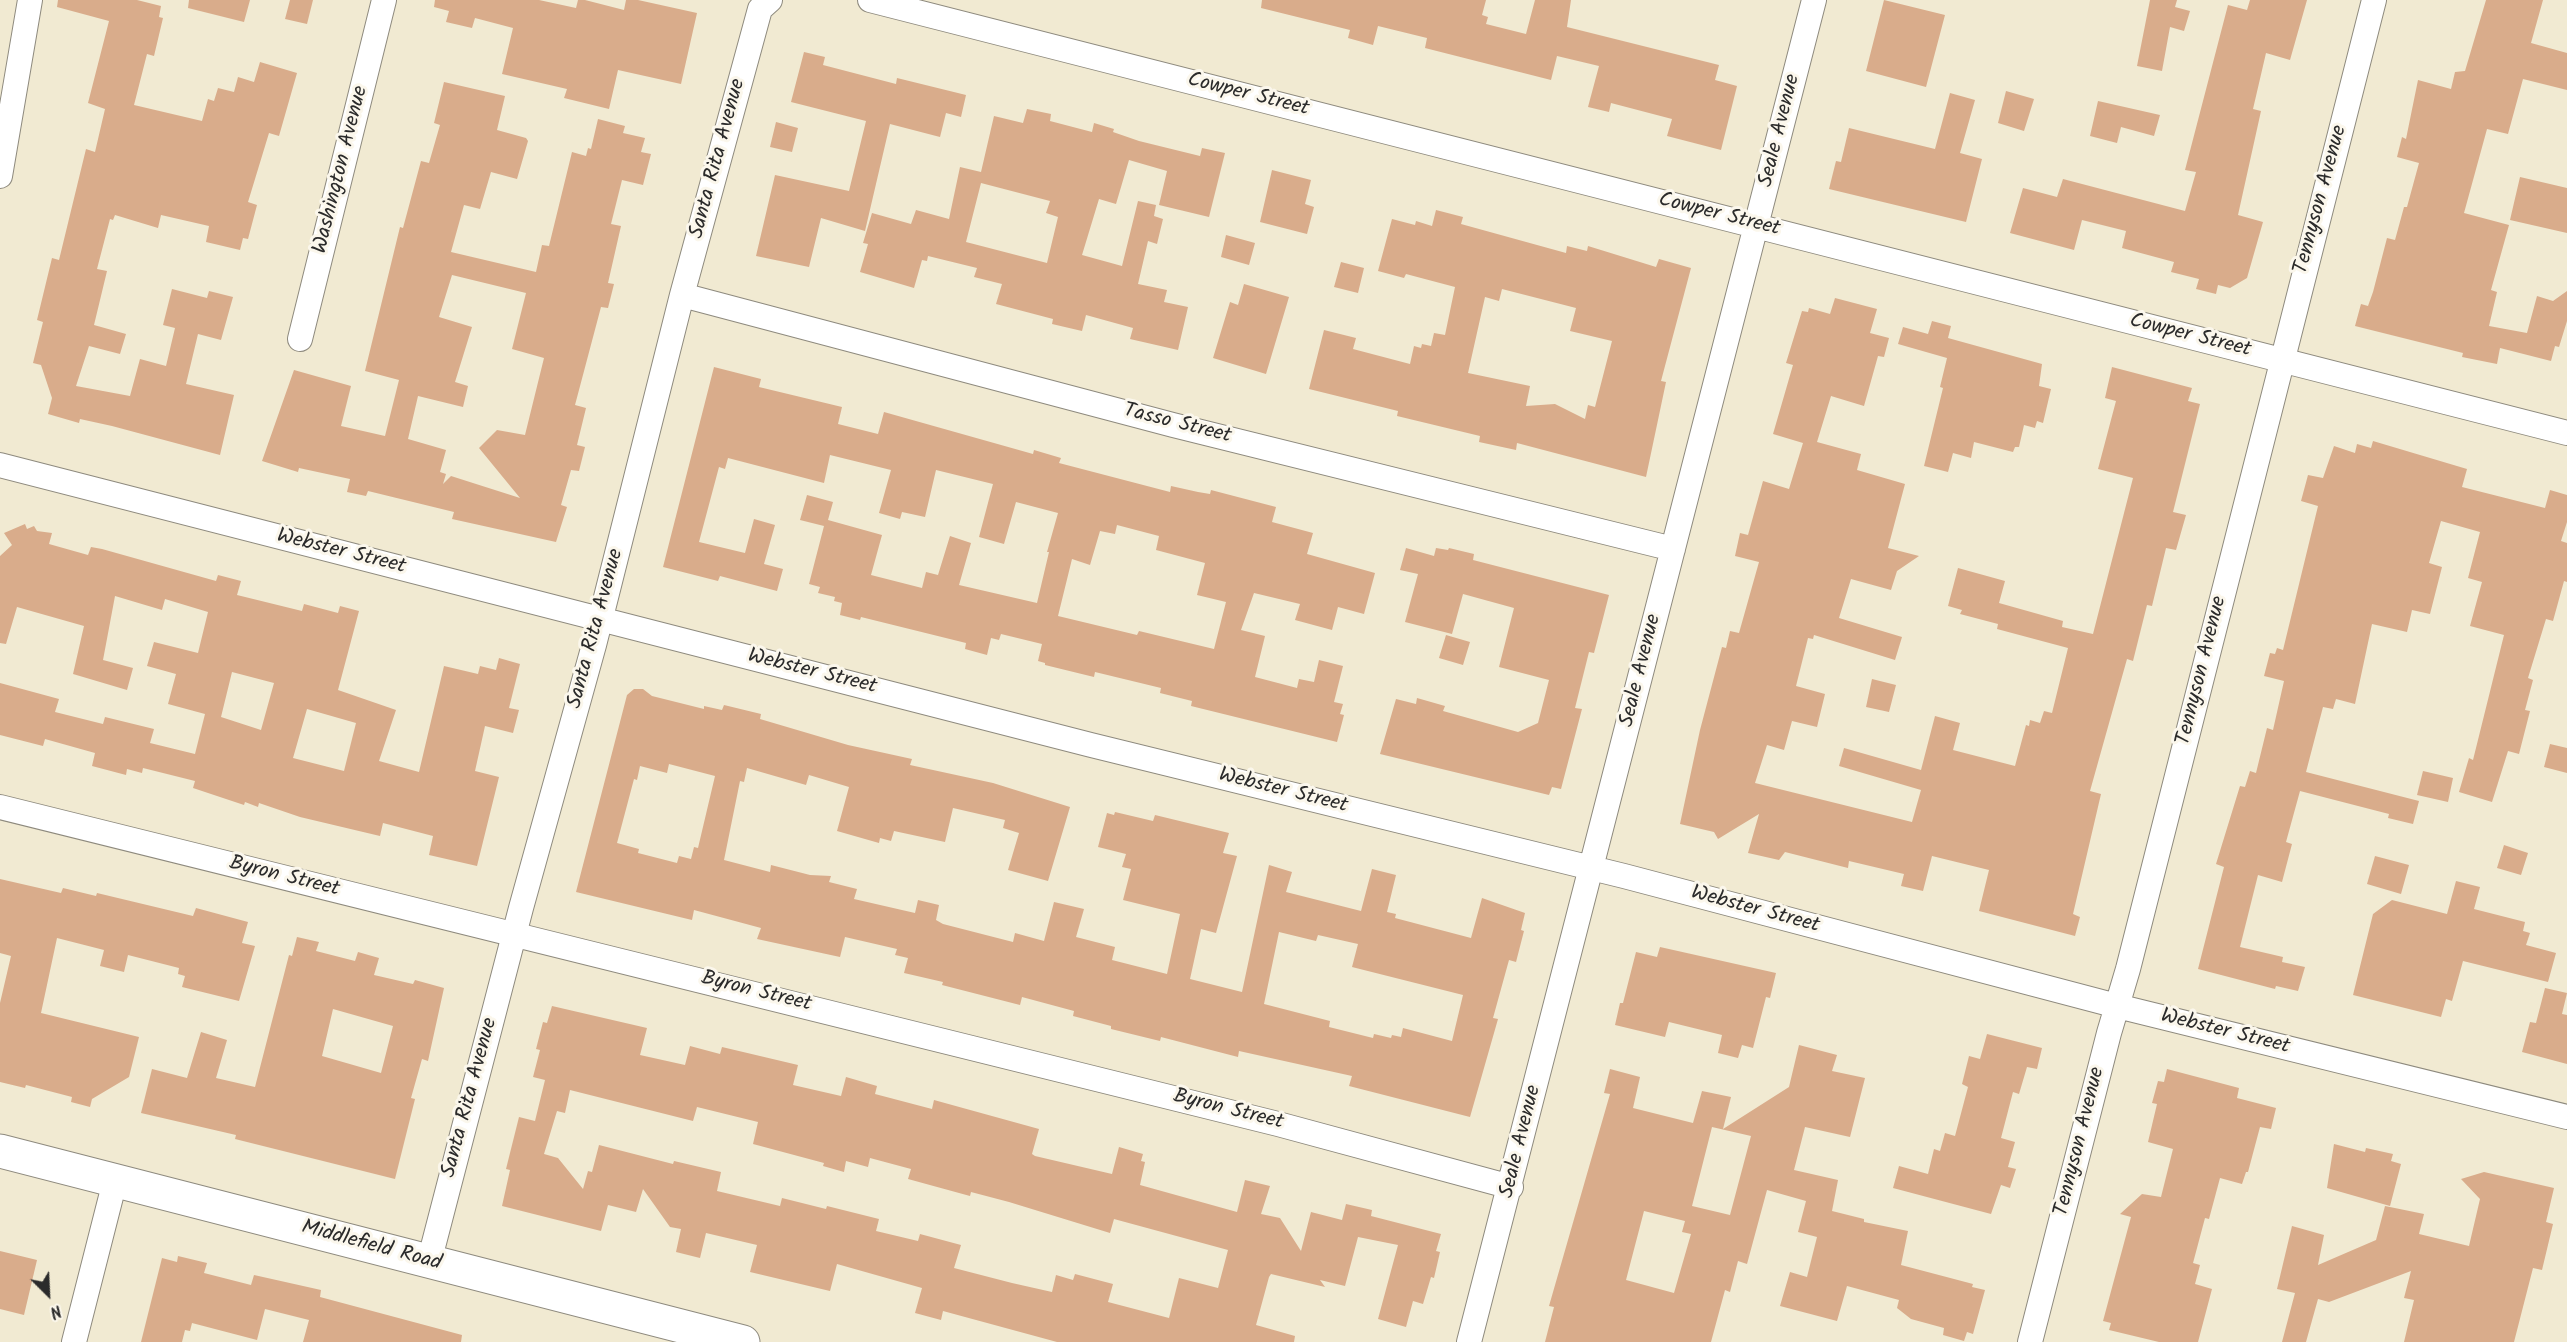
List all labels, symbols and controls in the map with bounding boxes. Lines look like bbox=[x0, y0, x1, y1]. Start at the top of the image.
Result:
street label: Cowper Street bbox=[1185, 69, 1311, 123]
street label: Seale Avenue bbox=[1755, 72, 1807, 190]
street label: Santa Rita Avenue bbox=[686, 76, 752, 242]
street label: Washington Avenue bbox=[309, 84, 375, 256]
street label: Tennyson Avenue bbox=[2290, 123, 2354, 277]
street label: Cowper Street bbox=[1656, 189, 1782, 243]
street label: Cowper Street bbox=[2127, 310, 2253, 364]
street label: Tasso Street bbox=[1121, 399, 1233, 451]
street label: Webster Street bbox=[274, 525, 408, 581]
street label: Santa Rita Avenue bbox=[564, 546, 630, 712]
street label: Tennyson Avenue bbox=[2172, 594, 2234, 748]
street label: Seale Avenue bbox=[1616, 612, 1668, 730]
street label: Webster Street bbox=[745, 645, 879, 701]
street label: Webster Street bbox=[1216, 764, 1350, 820]
street label: Byron Street bbox=[226, 852, 342, 904]
street label: Webster Street bbox=[1688, 882, 1822, 940]
street label: Byron Street bbox=[698, 967, 814, 1019]
street label: Webster Street bbox=[2158, 1005, 2292, 1061]
street label: Santa Rita Avenue bbox=[438, 1015, 504, 1181]
street label: Tennyson Avenue bbox=[2050, 1065, 2112, 1219]
street label: Seale Avenue bbox=[1496, 1083, 1548, 1201]
street label: Byron Street bbox=[1170, 1085, 1286, 1137]
street label: Middlefield Road bbox=[298, 1216, 444, 1278]
north arrow bbox=[18, 1264, 78, 1324]
text: N bbox=[46, 1297, 65, 1324]

